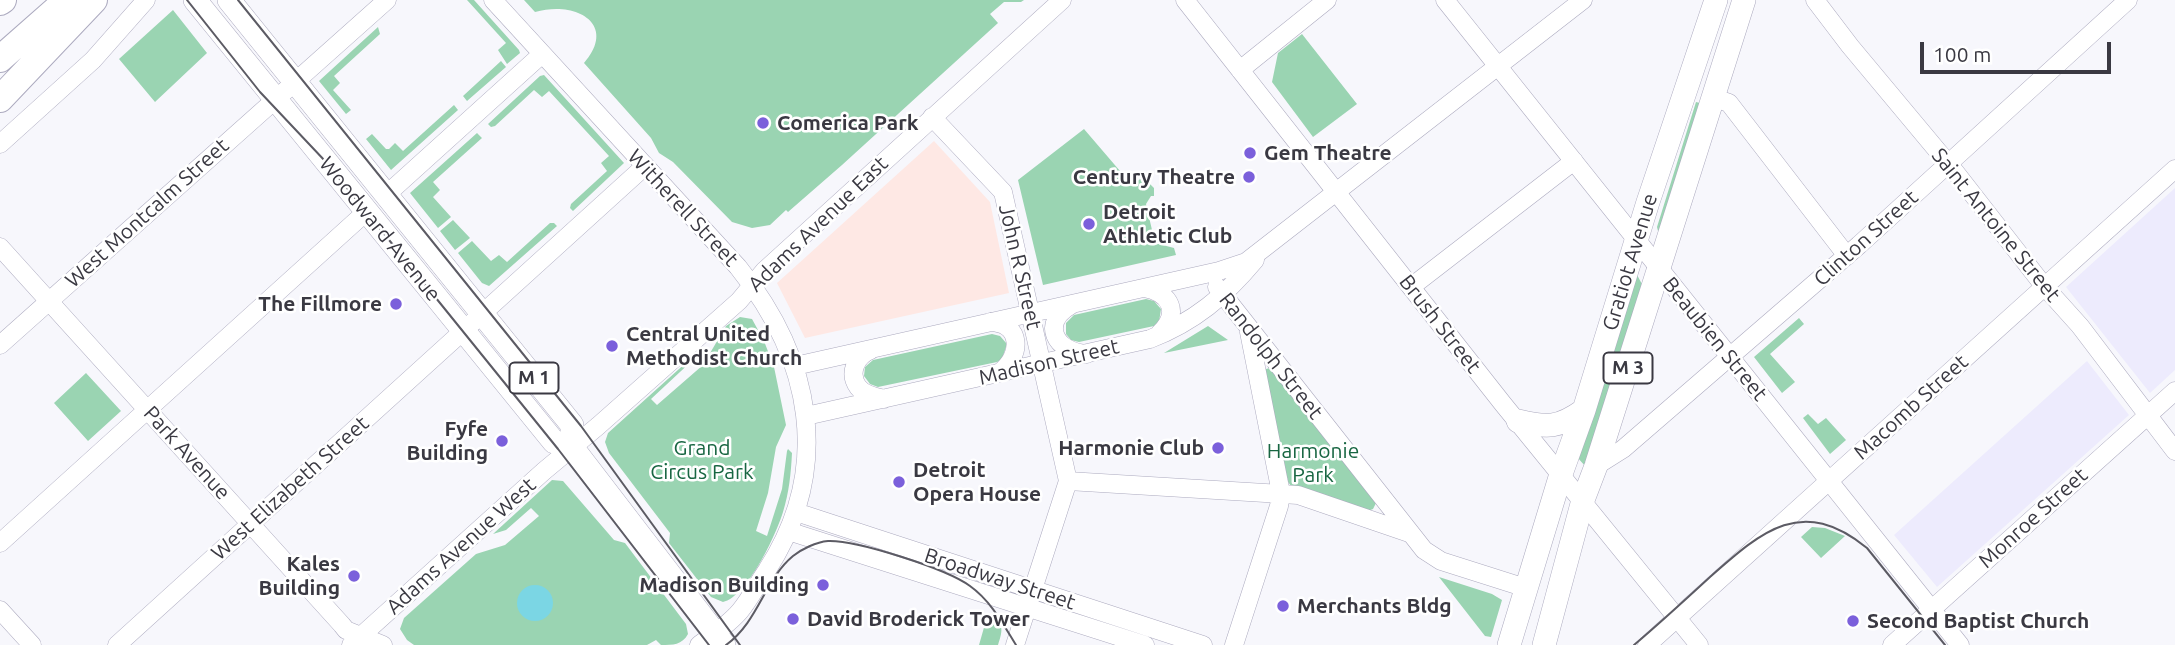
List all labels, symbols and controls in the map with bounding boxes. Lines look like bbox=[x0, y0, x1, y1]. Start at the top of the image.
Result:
scale bar bbox=[1923, 28, 2114, 72]
text: 100 m bbox=[1933, 42, 1991, 66]
place label: Comerica Park bbox=[777, 110, 919, 136]
marker: Comerica Park bbox=[755, 115, 771, 131]
street label: West Montcalm Street bbox=[60, 133, 234, 293]
place label: Gem Theatre bbox=[1264, 140, 1392, 166]
street label: Saint Antoine Street bbox=[1926, 143, 2066, 307]
street label: Witherell Street bbox=[622, 144, 744, 272]
marker: Gem Theatre bbox=[1242, 145, 1258, 161]
street label: Adams Avenue East bbox=[743, 151, 893, 297]
street label: Woodward Avenue bbox=[314, 152, 446, 306]
place label: Century Theatre bbox=[1073, 164, 1235, 190]
marker: Century Theatre bbox=[1241, 169, 1257, 185]
street label: Clinton Street bbox=[1809, 185, 1923, 291]
street label: Gratiot Avenue bbox=[1597, 190, 1663, 334]
place label: Detroit Athletic Club bbox=[1103, 199, 1232, 249]
street label: John R Street bbox=[993, 202, 1047, 332]
marker: Detroit Athletic Club bbox=[1081, 216, 1097, 232]
street label: Brush Street bbox=[1394, 270, 1486, 378]
street label: Beaubien Street bbox=[1657, 272, 1773, 406]
street label: Randolph Street bbox=[1214, 288, 1328, 424]
place label: The Fillmore bbox=[258, 291, 382, 317]
marker: The Fillmore bbox=[388, 296, 404, 312]
place label: Central United Methodist Church bbox=[626, 321, 802, 371]
street label: Madison Street bbox=[976, 334, 1122, 390]
marker: Central United Methodist Church bbox=[604, 338, 620, 354]
street label: Macomb Street bbox=[1849, 349, 1973, 465]
road number: M 3 bbox=[1604, 352, 1652, 384]
road number: M 1 bbox=[510, 362, 558, 394]
street label: Park Avenue bbox=[138, 401, 236, 505]
street label: West Elizabeth Street bbox=[206, 411, 374, 565]
place label: Fyfe Building bbox=[407, 416, 488, 466]
marker: Fyfe Building bbox=[494, 433, 510, 449]
park label: Grand Circus Park bbox=[650, 435, 754, 485]
place label: Harmonie Club bbox=[1058, 435, 1204, 461]
park label: Harmonie Park bbox=[1267, 438, 1359, 488]
marker: Harmonie Club bbox=[1210, 440, 1226, 456]
place label: Detroit Opera House bbox=[913, 457, 1041, 507]
street label: Monroe Street bbox=[1973, 463, 2093, 573]
street label: Adams Avenue West bbox=[381, 472, 541, 620]
marker: Detroit Opera House bbox=[891, 474, 907, 490]
street label: Broadway Street bbox=[921, 543, 1079, 615]
place label: Kales Building bbox=[259, 551, 340, 601]
marker: Kales Building bbox=[346, 568, 362, 584]
place label: Madison Building bbox=[639, 572, 809, 598]
marker: Madison Building bbox=[815, 577, 831, 593]
place label: Merchants Bldg bbox=[1297, 593, 1452, 619]
marker: Merchants Bldg bbox=[1275, 598, 1291, 614]
place label: David Broderick Tower bbox=[807, 606, 1030, 632]
place label: Second Baptist Church bbox=[1867, 608, 2089, 634]
marker: David Broderick Tower bbox=[785, 611, 801, 627]
marker: Second Baptist Church bbox=[1845, 613, 1861, 629]

